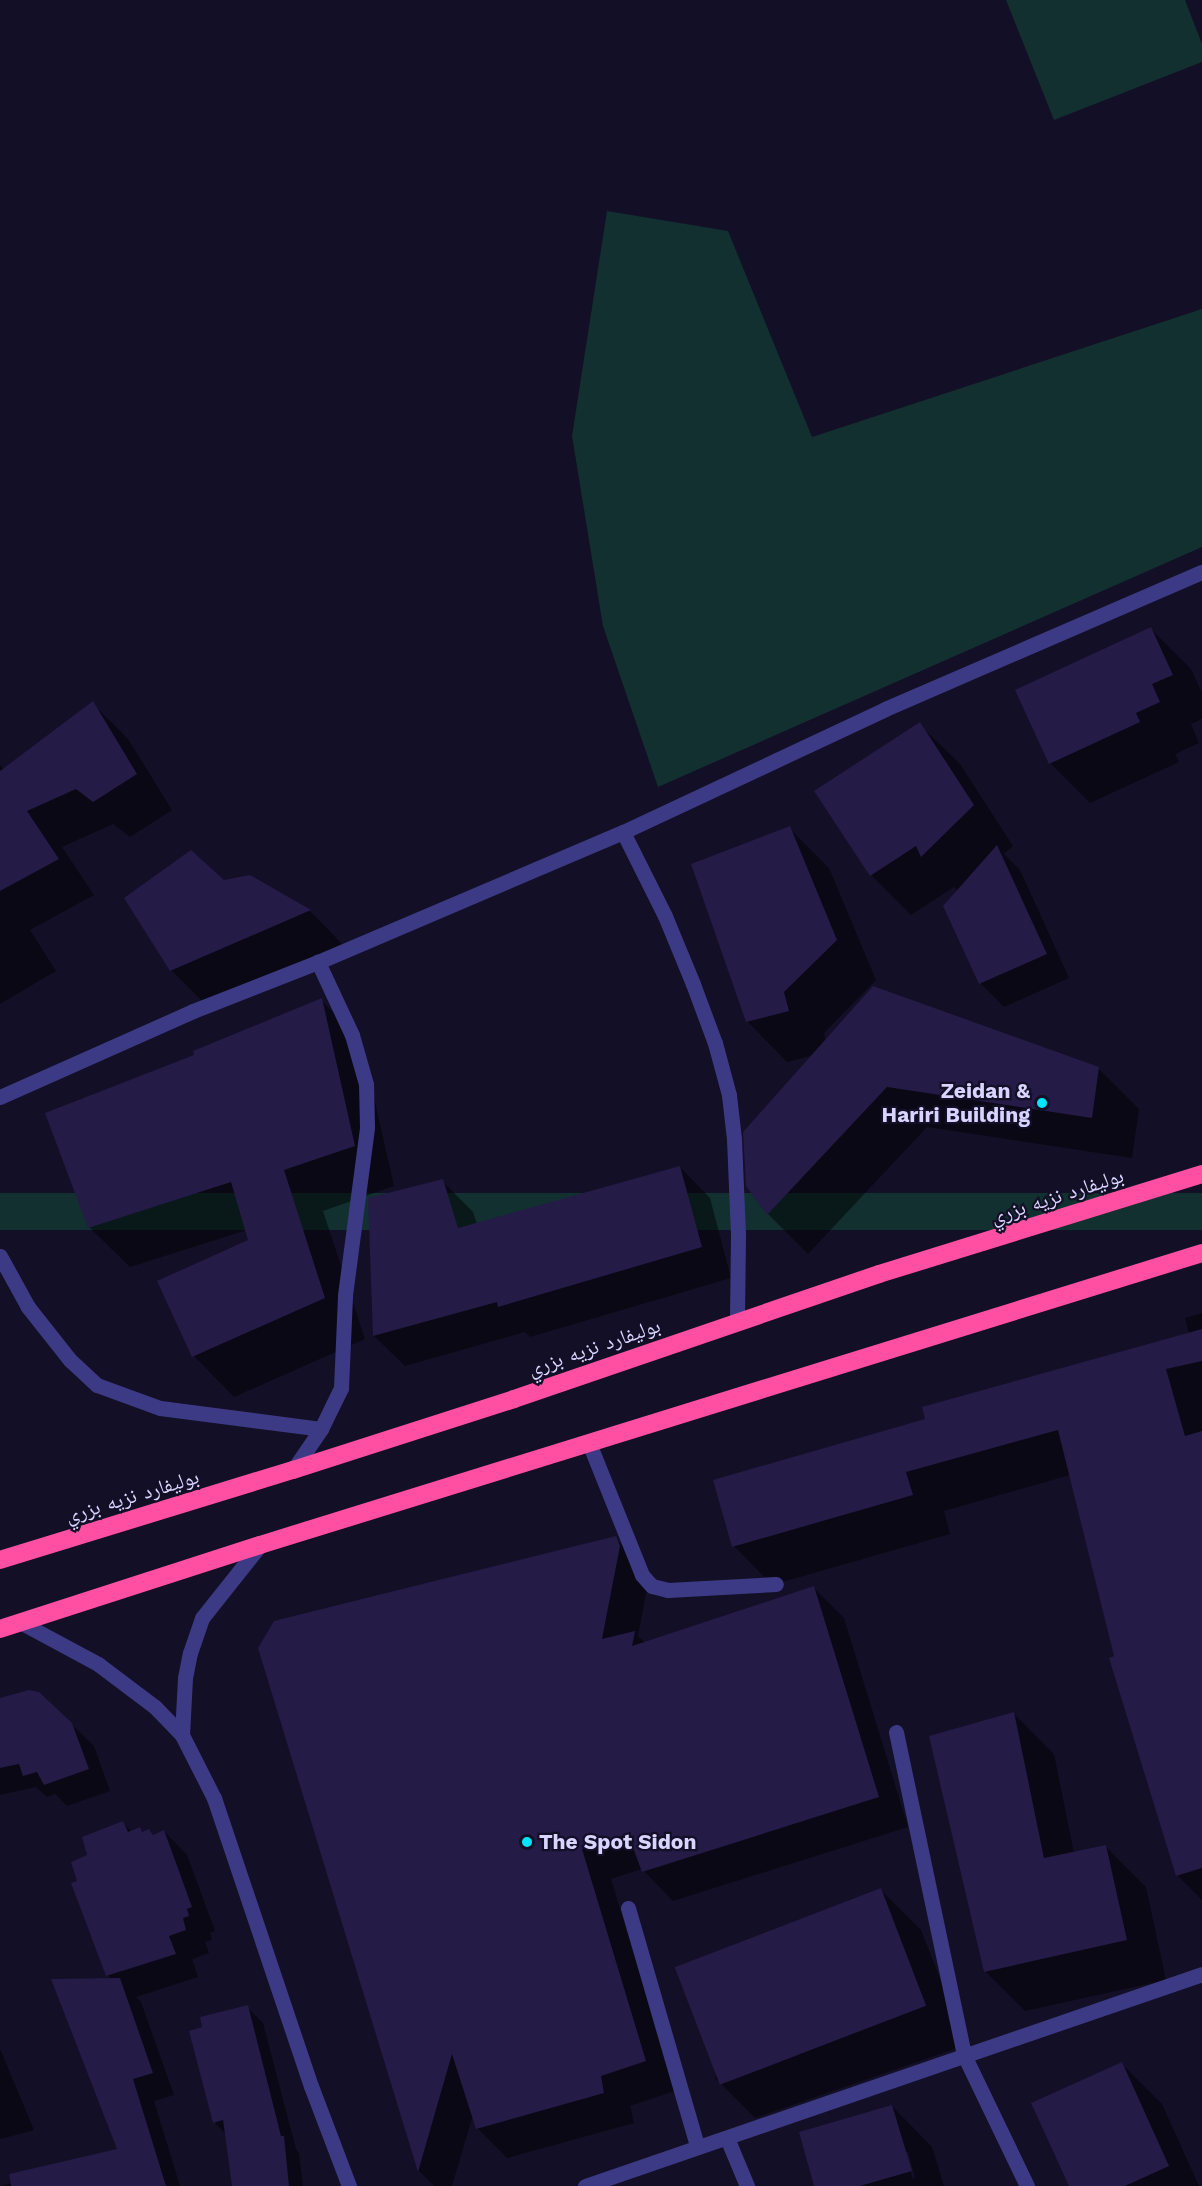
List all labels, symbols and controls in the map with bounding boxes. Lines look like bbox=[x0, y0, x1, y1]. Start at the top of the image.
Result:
place label: Zeidan & Hariri Building bbox=[882, 1078, 1030, 1128]
marker: Zeidan & Hariri Building bbox=[1035, 1096, 1049, 1110]
street label: بوليفارد نزيه بزري bbox=[987, 1163, 1127, 1229]
street label: بوليفارد نزيه بزري bbox=[524, 1313, 664, 1381]
street label: بوليفارد نزيه بزري bbox=[62, 1464, 202, 1528]
place label: The Spot Sidon bbox=[539, 1829, 696, 1855]
marker: The Spot Sidon bbox=[520, 1835, 534, 1849]

